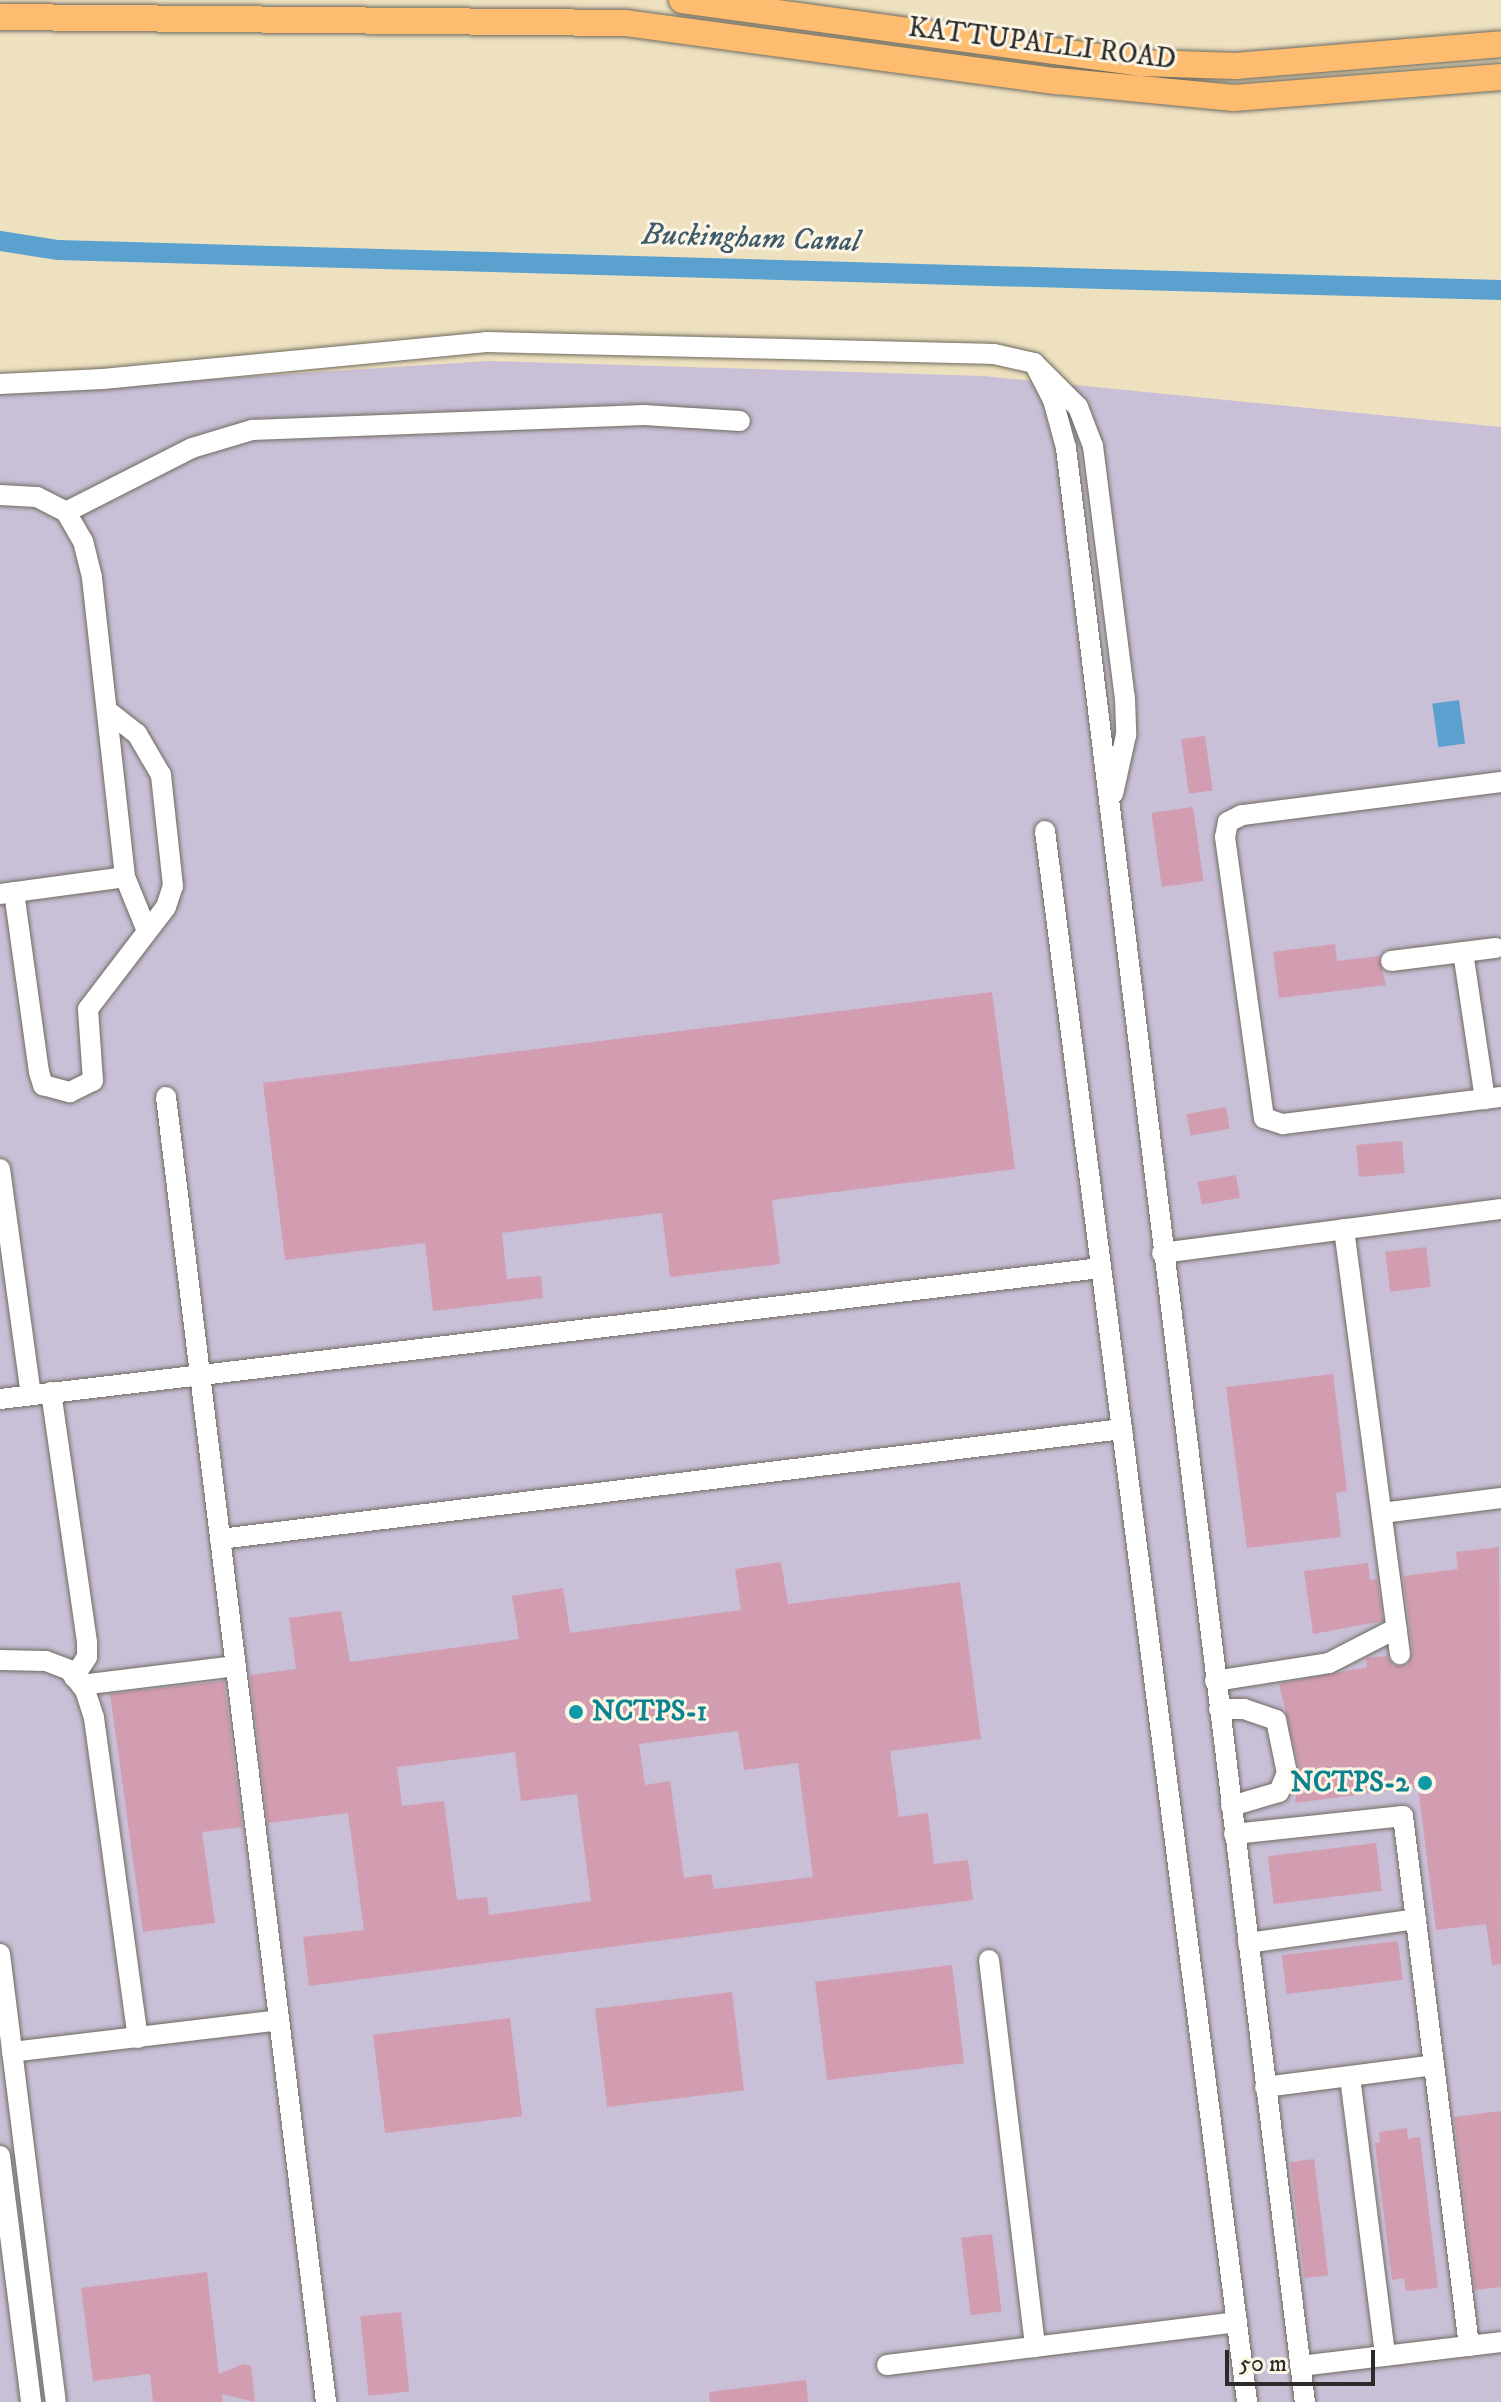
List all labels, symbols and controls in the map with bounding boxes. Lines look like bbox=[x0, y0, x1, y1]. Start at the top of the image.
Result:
street label: KATTUPALLI ROAD bbox=[906, 11, 1178, 77]
water label: Buckingham Canal bbox=[641, 217, 861, 261]
place label: NCTPS-1 bbox=[592, 1695, 707, 1729]
marker: NCTPS-1 bbox=[567, 1703, 585, 1721]
place label: NCTPS-2 bbox=[1290, 1766, 1409, 1800]
marker: NCTPS-2 bbox=[1416, 1774, 1434, 1792]
scale bar bbox=[1229, 2334, 1379, 2384]
text: 50 m bbox=[1239, 2349, 1287, 2379]

